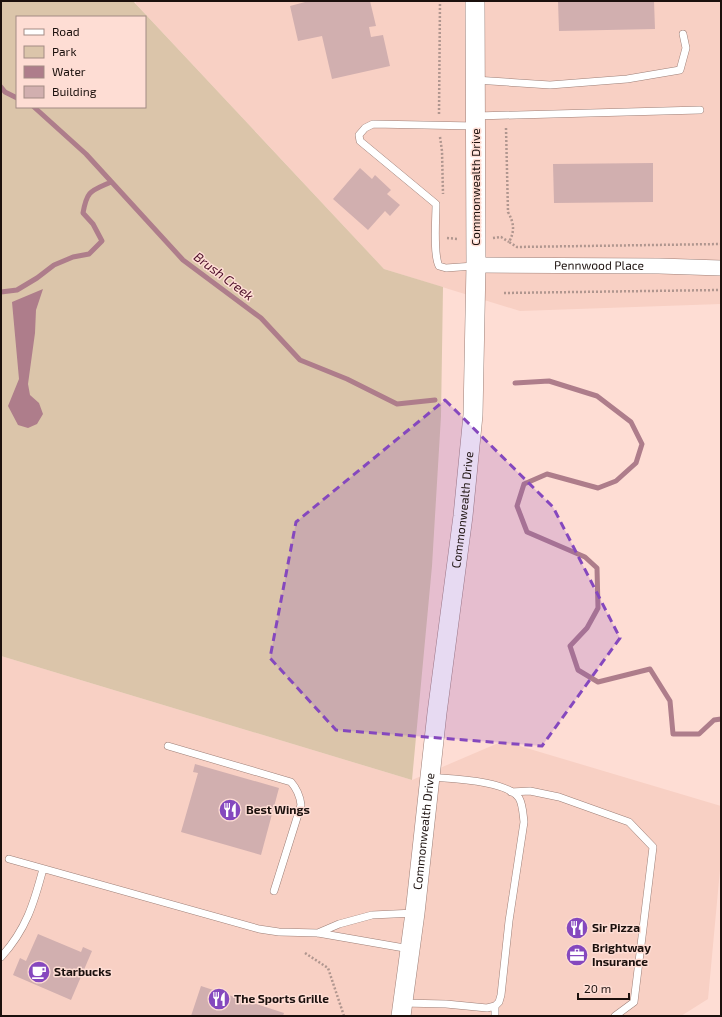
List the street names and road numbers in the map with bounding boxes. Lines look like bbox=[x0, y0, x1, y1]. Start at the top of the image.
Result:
street label: Commonwealth Drive bbox=[468, 128, 482, 246]
street label: Pennwood Place bbox=[554, 257, 644, 272]
street label: Commonwealth Drive bbox=[448, 451, 475, 569]
street label: Commonwealth Drive bbox=[410, 772, 436, 891]

